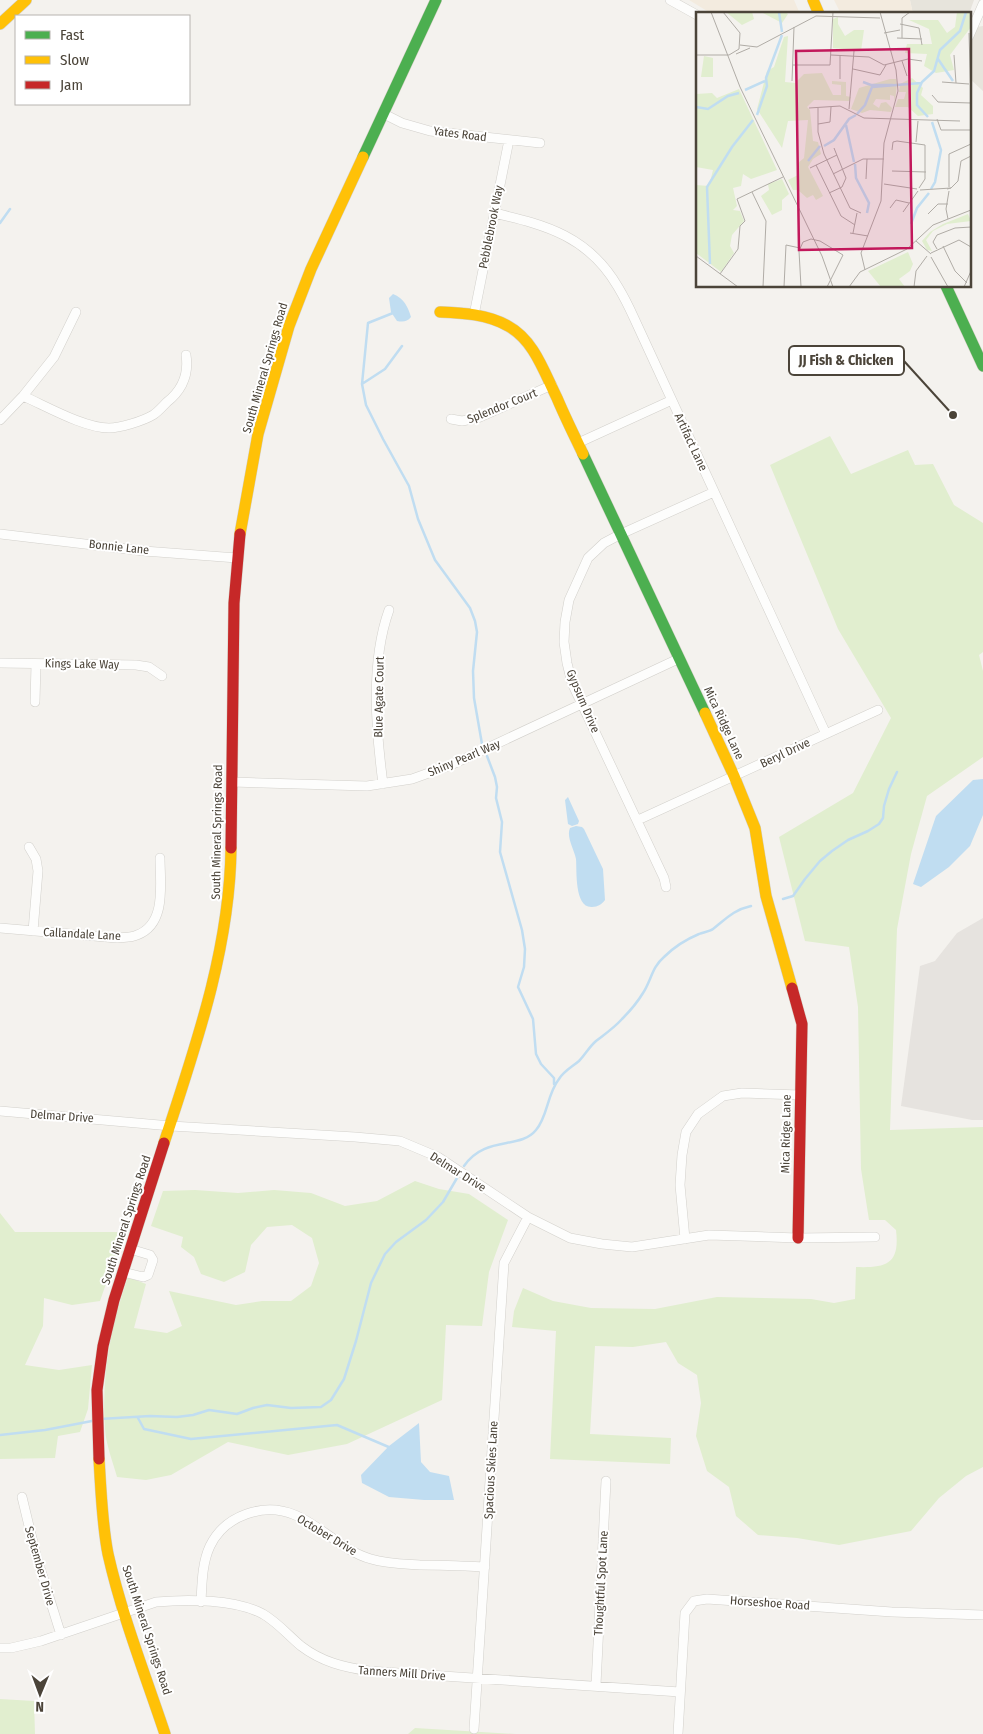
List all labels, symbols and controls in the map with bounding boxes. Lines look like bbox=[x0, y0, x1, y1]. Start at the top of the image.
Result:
inset map bbox=[696, 12, 970, 288]
legend bbox=[15, 15, 190, 105]
text: Fast bbox=[60, 26, 84, 44]
text: Slow bbox=[60, 51, 89, 69]
text: Jam bbox=[60, 76, 83, 94]
street label: Yates Road bbox=[433, 124, 487, 144]
street label: Pebblebrook Way bbox=[476, 184, 506, 270]
street label: South Mineral Springs Road bbox=[240, 301, 290, 435]
callout: JJ Fish & Chicken bbox=[789, 346, 904, 375]
text: JJ Fish & Chicken bbox=[797, 352, 894, 369]
street label: Splendor Court bbox=[465, 386, 539, 426]
street label: Artifact Lane bbox=[672, 411, 710, 473]
street label: Bonnie Lane bbox=[88, 537, 150, 557]
street label: Kings Lake Way bbox=[45, 656, 120, 672]
street label: Blue Agate Court bbox=[371, 656, 387, 738]
street label: Gypsum Drive bbox=[563, 667, 603, 735]
street label: Mica Ridge Lane bbox=[701, 684, 747, 762]
street label: Beryl Drive bbox=[758, 735, 812, 771]
street label: Shiny Pearl Way bbox=[426, 736, 503, 780]
street label: South Mineral Springs Road bbox=[209, 764, 225, 900]
street label: Callandale Lane bbox=[43, 925, 121, 943]
street label: Mica Ridge Lane bbox=[778, 1094, 794, 1174]
street label: Delmar Drive bbox=[30, 1107, 94, 1125]
street label: Delmar Drive bbox=[427, 1149, 489, 1195]
street label: South Mineral Springs Road bbox=[98, 1154, 154, 1286]
street label: Spacious Skies Lane bbox=[481, 1420, 501, 1520]
street label: October Drive bbox=[294, 1512, 360, 1558]
street label: September Drive bbox=[22, 1525, 58, 1607]
street label: Thoughtful Spot Lane bbox=[591, 1530, 611, 1636]
street label: South Mineral Springs Road bbox=[119, 1564, 175, 1696]
street label: Horseshoe Road bbox=[730, 1593, 810, 1613]
street label: Tanners Mill Drive bbox=[358, 1663, 446, 1683]
north arrow bbox=[15, 1669, 65, 1719]
text: N bbox=[35, 1698, 44, 1715]

